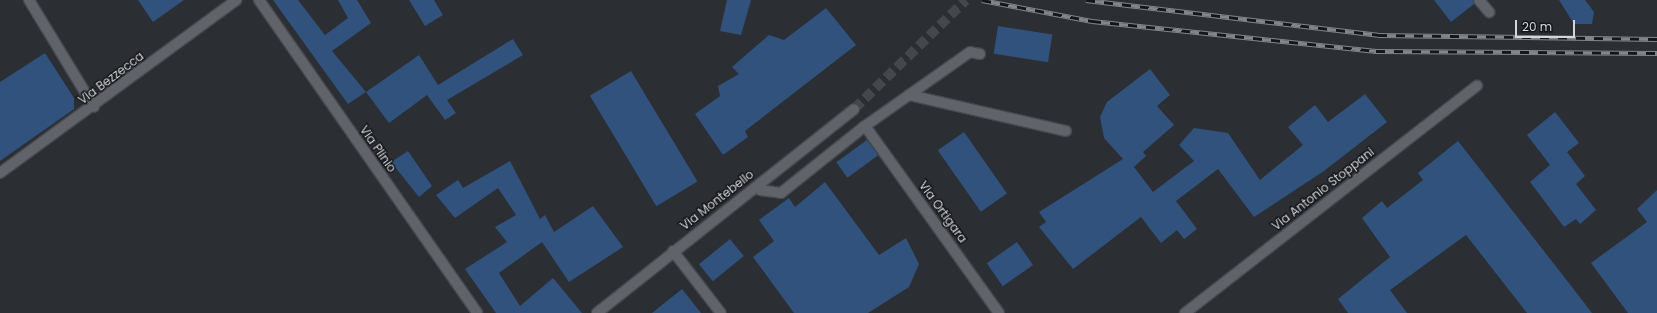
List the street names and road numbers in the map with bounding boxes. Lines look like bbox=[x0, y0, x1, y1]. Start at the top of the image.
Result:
street label: Via Bezzecca bbox=[75, 49, 147, 107]
street label: Via Plinio bbox=[357, 123, 399, 175]
street label: Via Antonio Stoppani bbox=[1269, 145, 1377, 233]
street label: Via Montebello bbox=[677, 167, 757, 233]
street label: Via Ortigara bbox=[916, 178, 970, 246]

